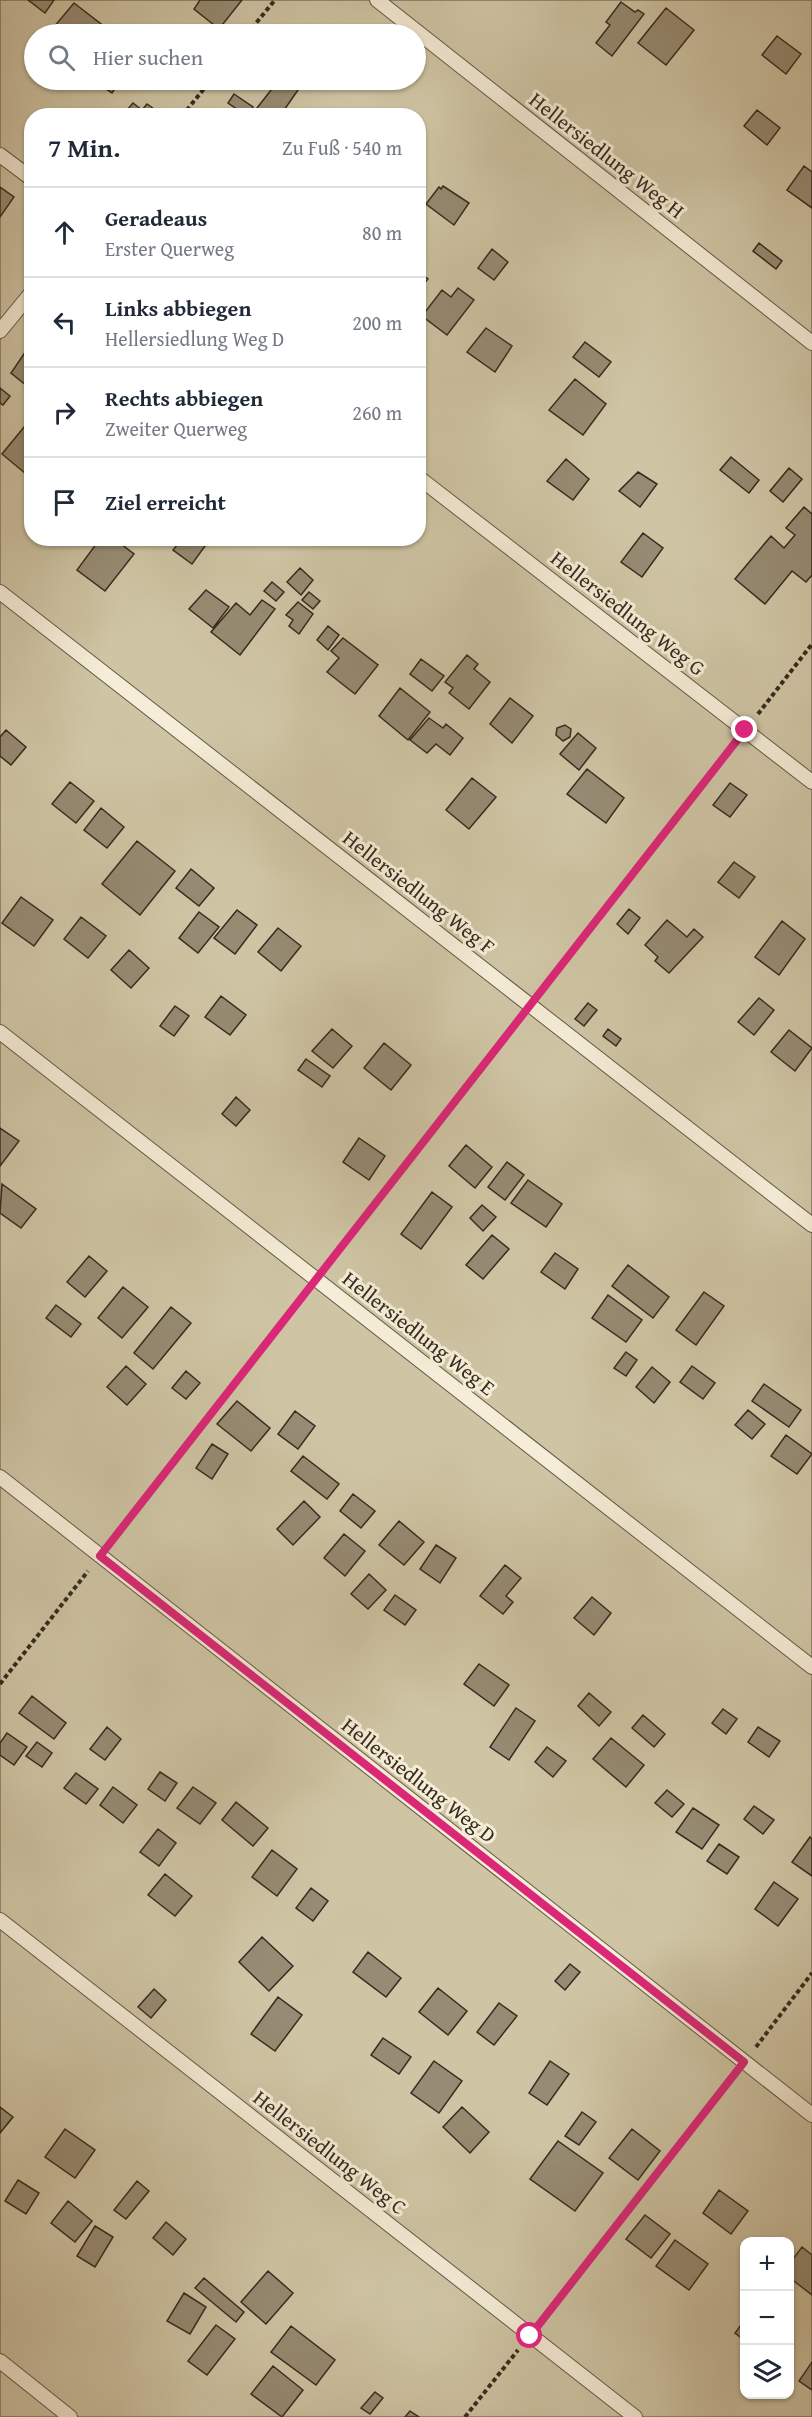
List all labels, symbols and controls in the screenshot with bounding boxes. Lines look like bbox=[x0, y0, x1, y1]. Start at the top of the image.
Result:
search box bbox=[24, 24, 426, 90]
icon: search bbox=[45, 41, 78, 74]
text: Hier suchen bbox=[93, 41, 203, 73]
street label: Hellersiedlung Weg H bbox=[523, 84, 691, 226]
text: 7 Min. bbox=[48, 128, 120, 167]
text: Zu Fuß · 540 m bbox=[282, 133, 402, 162]
text: Geradeaus bbox=[105, 202, 207, 234]
icon: ahead bbox=[48, 216, 81, 249]
text: 80 m bbox=[362, 218, 402, 247]
text: Erster Querweg bbox=[105, 234, 234, 263]
text: Links abbiegen bbox=[105, 292, 251, 324]
icon: left bbox=[48, 306, 81, 339]
text: 200 m bbox=[352, 308, 402, 337]
text: Hellersiedlung Weg D bbox=[105, 324, 284, 353]
text: Rechts abbiegen bbox=[105, 382, 263, 414]
icon: right bbox=[48, 396, 81, 429]
text: 260 m bbox=[352, 398, 402, 427]
text: Zweiter Querweg bbox=[105, 414, 247, 443]
icon: arrive bbox=[48, 486, 81, 519]
text: Ziel erreicht bbox=[105, 486, 226, 518]
street label: Hellersiedlung Weg G bbox=[544, 543, 712, 683]
route end bbox=[731, 716, 757, 742]
street label: Hellersiedlung Weg F bbox=[336, 823, 502, 961]
street label: Hellersiedlung Weg E bbox=[336, 1264, 502, 1403]
street label: Hellersiedlung Weg D bbox=[335, 1710, 503, 1850]
street label: Hellersiedlung Weg C bbox=[247, 2082, 413, 2222]
map controls bbox=[740, 2237, 794, 2399]
button: + bbox=[740, 2237, 794, 2291]
button: − bbox=[740, 2291, 794, 2345]
route start bbox=[516, 2322, 542, 2348]
button: layers bbox=[740, 2345, 794, 2399]

